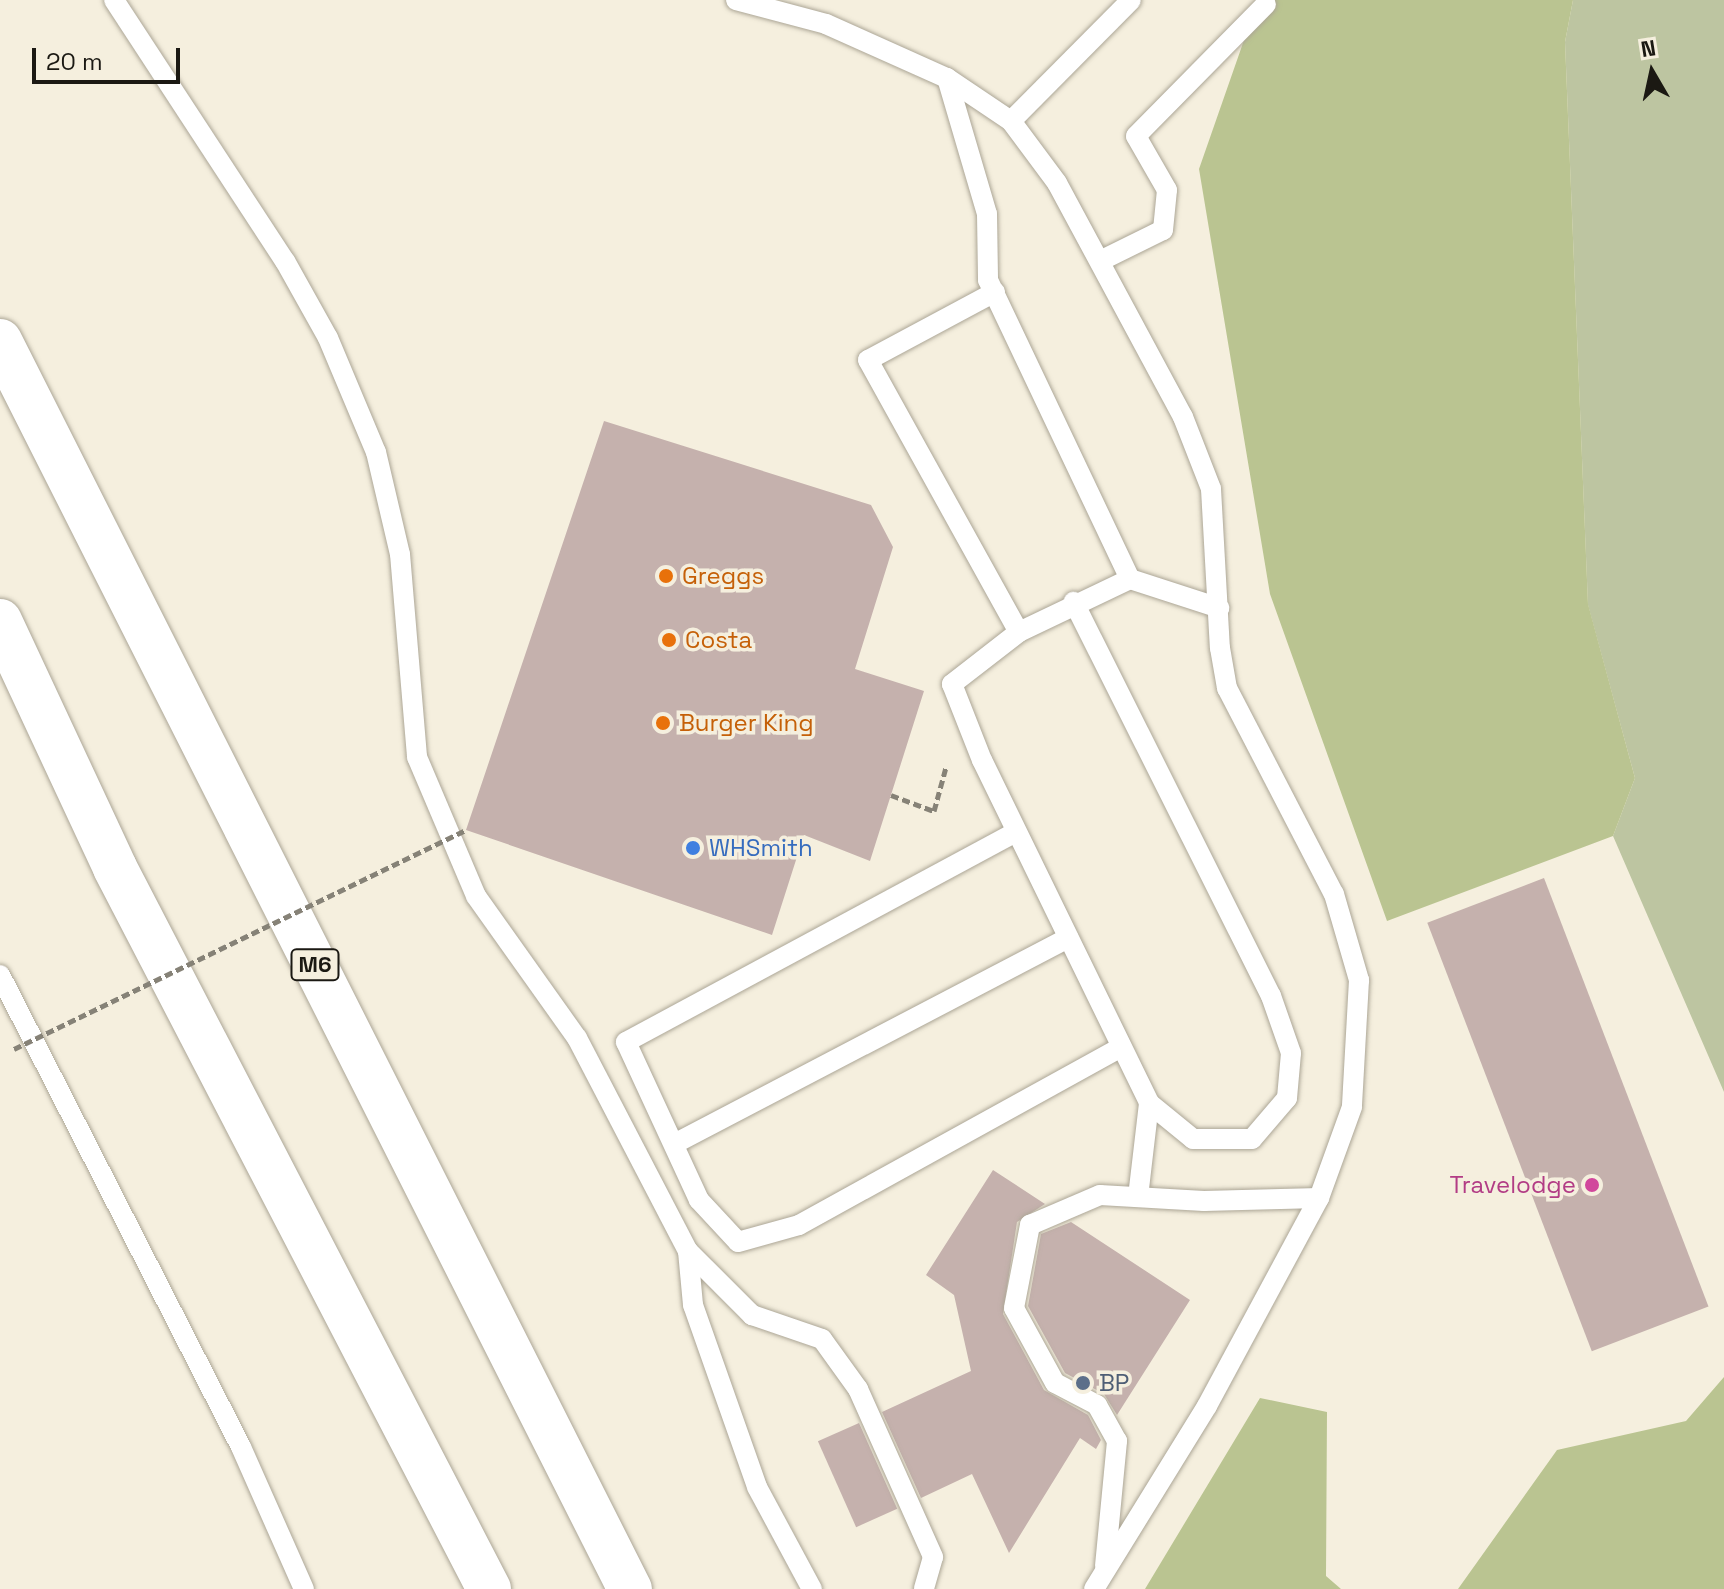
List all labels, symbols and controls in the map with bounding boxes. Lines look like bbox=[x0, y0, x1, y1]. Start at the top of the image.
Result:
scale bar bbox=[36, 32, 184, 82]
north arrow bbox=[1612, 32, 1692, 112]
text: N bbox=[1639, 33, 1658, 63]
text: 20 m bbox=[46, 46, 103, 77]
place label: Greggs bbox=[682, 562, 764, 590]
marker: Greggs bbox=[657, 567, 675, 585]
place label: Costa bbox=[685, 626, 752, 654]
marker: Costa bbox=[660, 631, 678, 649]
place label: Burger King bbox=[679, 709, 814, 737]
marker: Burger King bbox=[654, 714, 672, 732]
place label: WHSmith bbox=[709, 834, 813, 862]
marker: WHSmith bbox=[684, 839, 702, 857]
road number: M6 bbox=[289, 947, 341, 983]
place label: Travelodge bbox=[1449, 1171, 1576, 1199]
marker: Travelodge bbox=[1583, 1176, 1601, 1194]
place label: BP bbox=[1099, 1369, 1129, 1397]
marker: BP bbox=[1074, 1374, 1092, 1392]

